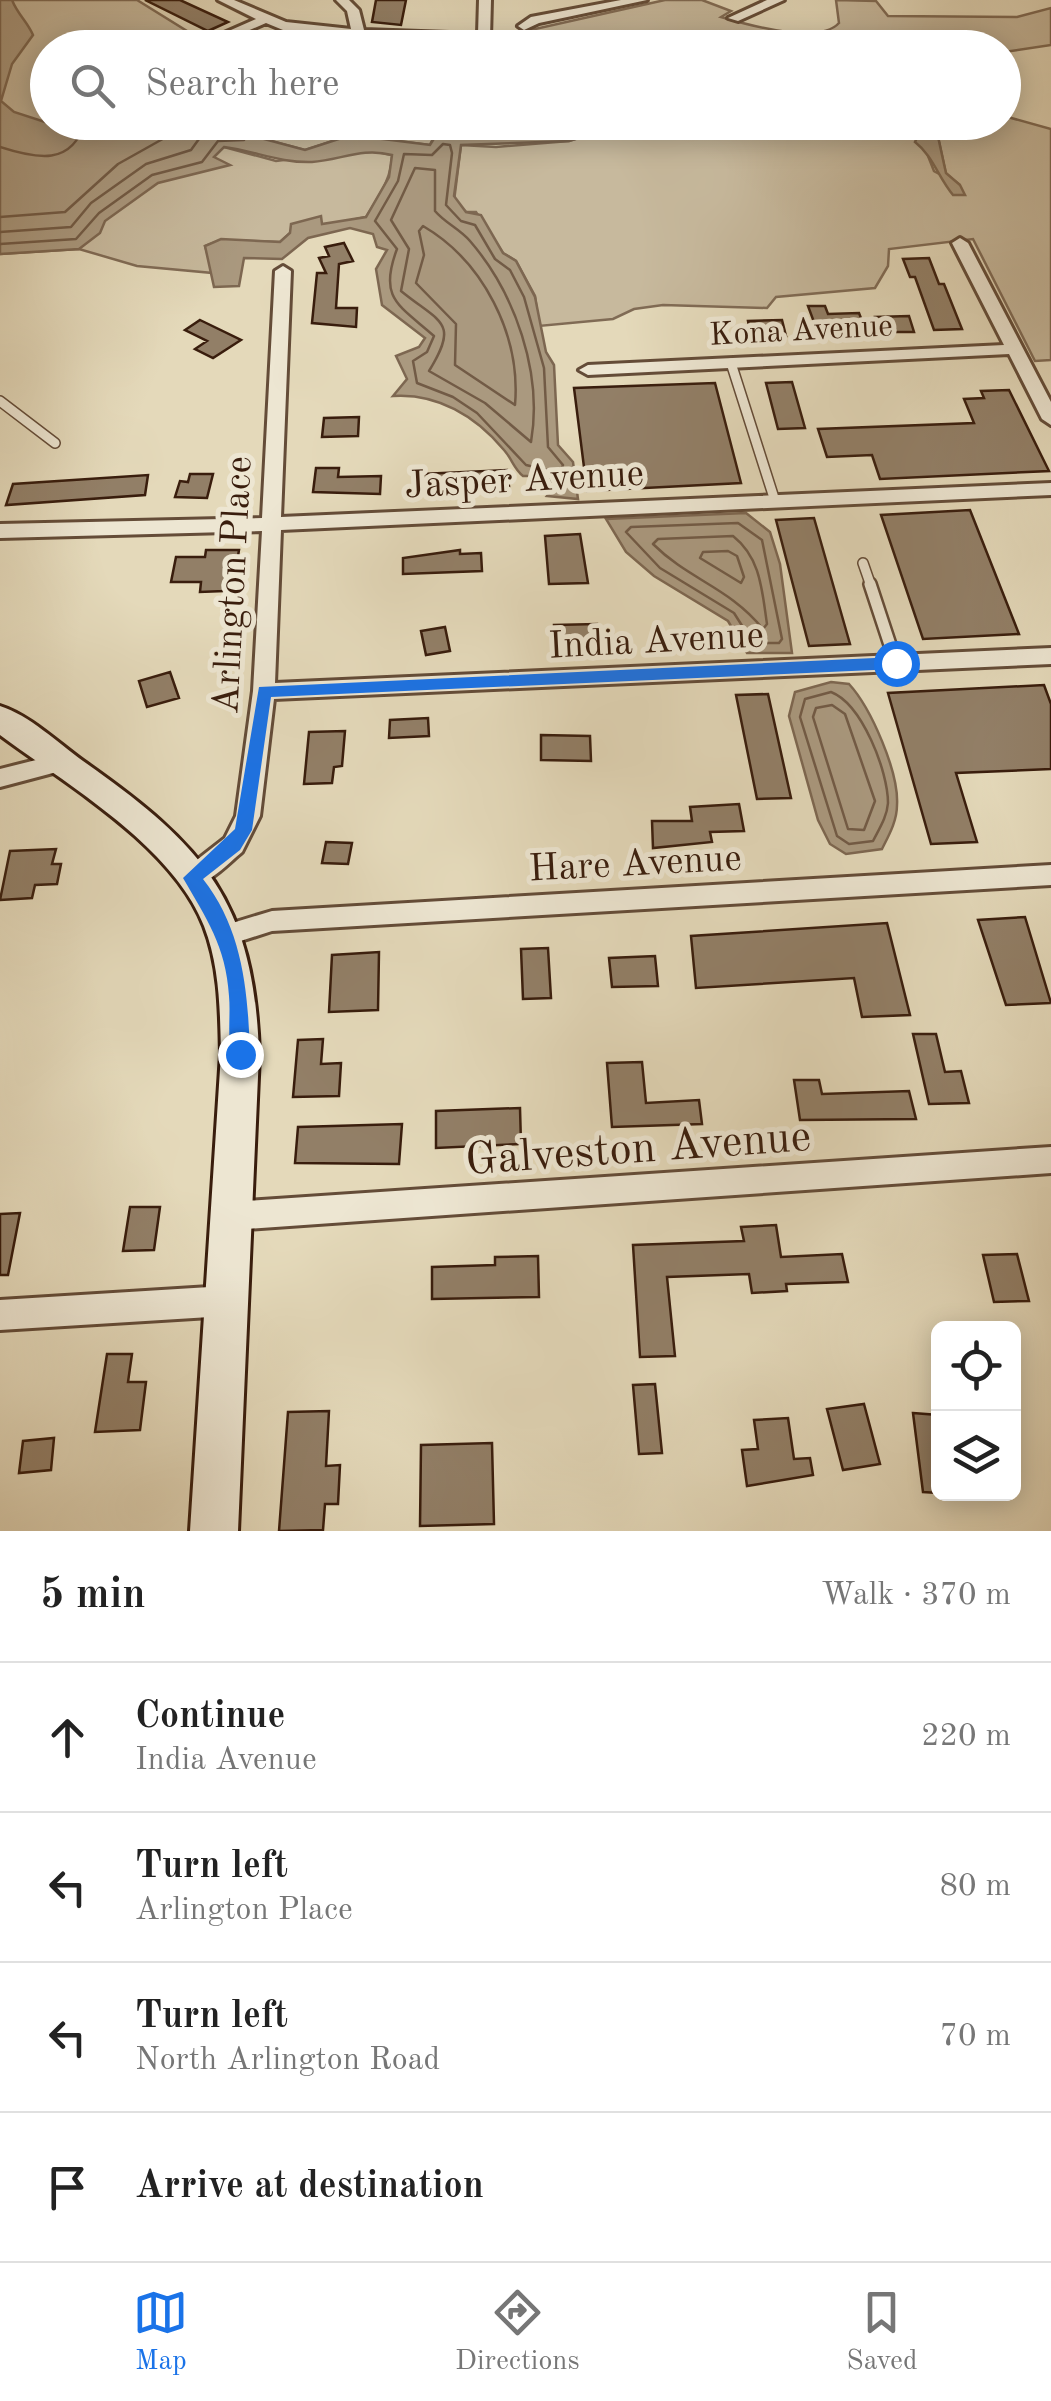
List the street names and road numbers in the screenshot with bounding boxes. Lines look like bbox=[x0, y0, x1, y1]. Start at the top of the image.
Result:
street label: Kona Avenue bbox=[709, 311, 894, 353]
street label: Arlington Place bbox=[208, 455, 260, 715]
street label: Jasper Avenue bbox=[403, 456, 645, 506]
street label: India Avenue bbox=[547, 617, 765, 667]
street label: Hare Avenue bbox=[528, 840, 743, 890]
street label: Galveston Avenue bbox=[464, 1116, 813, 1185]

